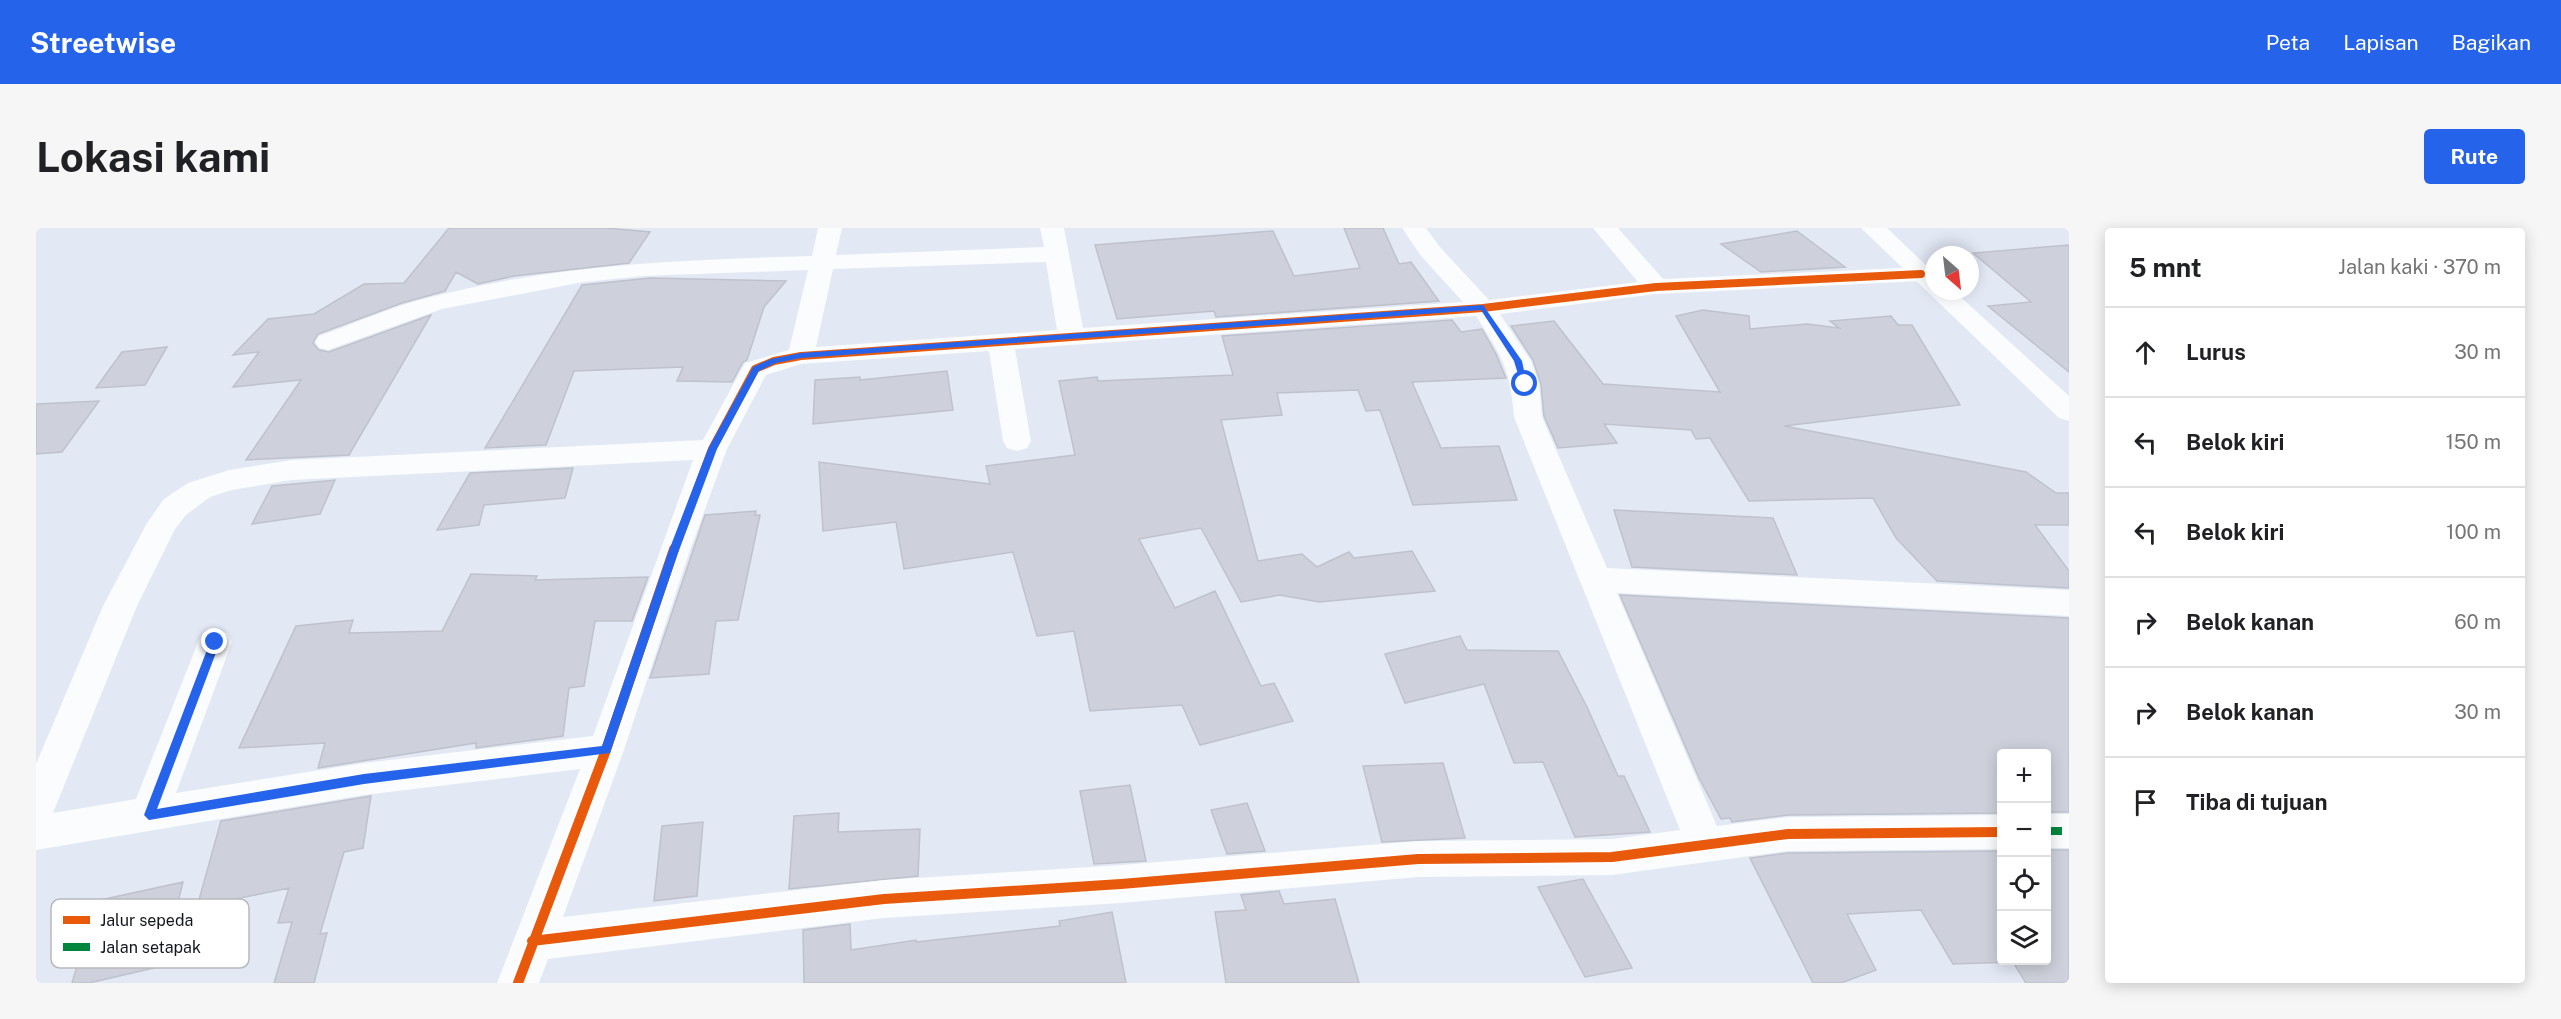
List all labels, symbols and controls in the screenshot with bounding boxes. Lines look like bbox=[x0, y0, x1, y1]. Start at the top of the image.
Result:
text: Streetwise bbox=[30, 26, 176, 59]
text: Peta bbox=[2266, 30, 2310, 55]
text: Lapisan bbox=[2343, 30, 2419, 55]
text: Bagikan bbox=[2452, 30, 2531, 55]
button: Rute bbox=[2424, 129, 2525, 184]
text: Lokasi kami bbox=[36, 132, 270, 181]
north arrow bbox=[1925, 246, 1979, 300]
text: 5 mnt bbox=[2129, 252, 2201, 283]
text: Jalan kaki · 370 m bbox=[2338, 255, 2501, 279]
icon: ahead bbox=[2129, 336, 2162, 369]
text: Lurus bbox=[2186, 339, 2246, 365]
text: 30 m bbox=[2454, 340, 2501, 364]
route start bbox=[1511, 370, 1537, 396]
icon: left bbox=[2129, 426, 2162, 459]
text: Belok kiri bbox=[2186, 429, 2284, 455]
text: 150 m bbox=[2446, 430, 2501, 454]
icon: left bbox=[2129, 516, 2162, 549]
text: Belok kiri bbox=[2186, 519, 2284, 545]
text: 100 m bbox=[2446, 520, 2501, 544]
icon: right bbox=[2129, 606, 2162, 639]
text: Belok kanan bbox=[2186, 609, 2314, 635]
text: 60 m bbox=[2454, 610, 2501, 634]
route end bbox=[201, 628, 227, 654]
icon: right bbox=[2129, 696, 2162, 729]
text: Belok kanan bbox=[2186, 699, 2314, 725]
text: 30 m bbox=[2454, 700, 2501, 724]
map controls bbox=[1997, 749, 2051, 965]
button: + bbox=[1997, 749, 2051, 803]
icon: arrive bbox=[2129, 786, 2162, 819]
text: Tiba di tujuan bbox=[2186, 789, 2327, 815]
button: − bbox=[1997, 803, 2051, 857]
button: locate bbox=[1997, 857, 2051, 911]
legend bbox=[51, 899, 249, 968]
text: Jalur sepeda bbox=[100, 911, 193, 930]
button: layers bbox=[1997, 911, 2051, 965]
text: Jalan setapak bbox=[100, 938, 201, 957]

